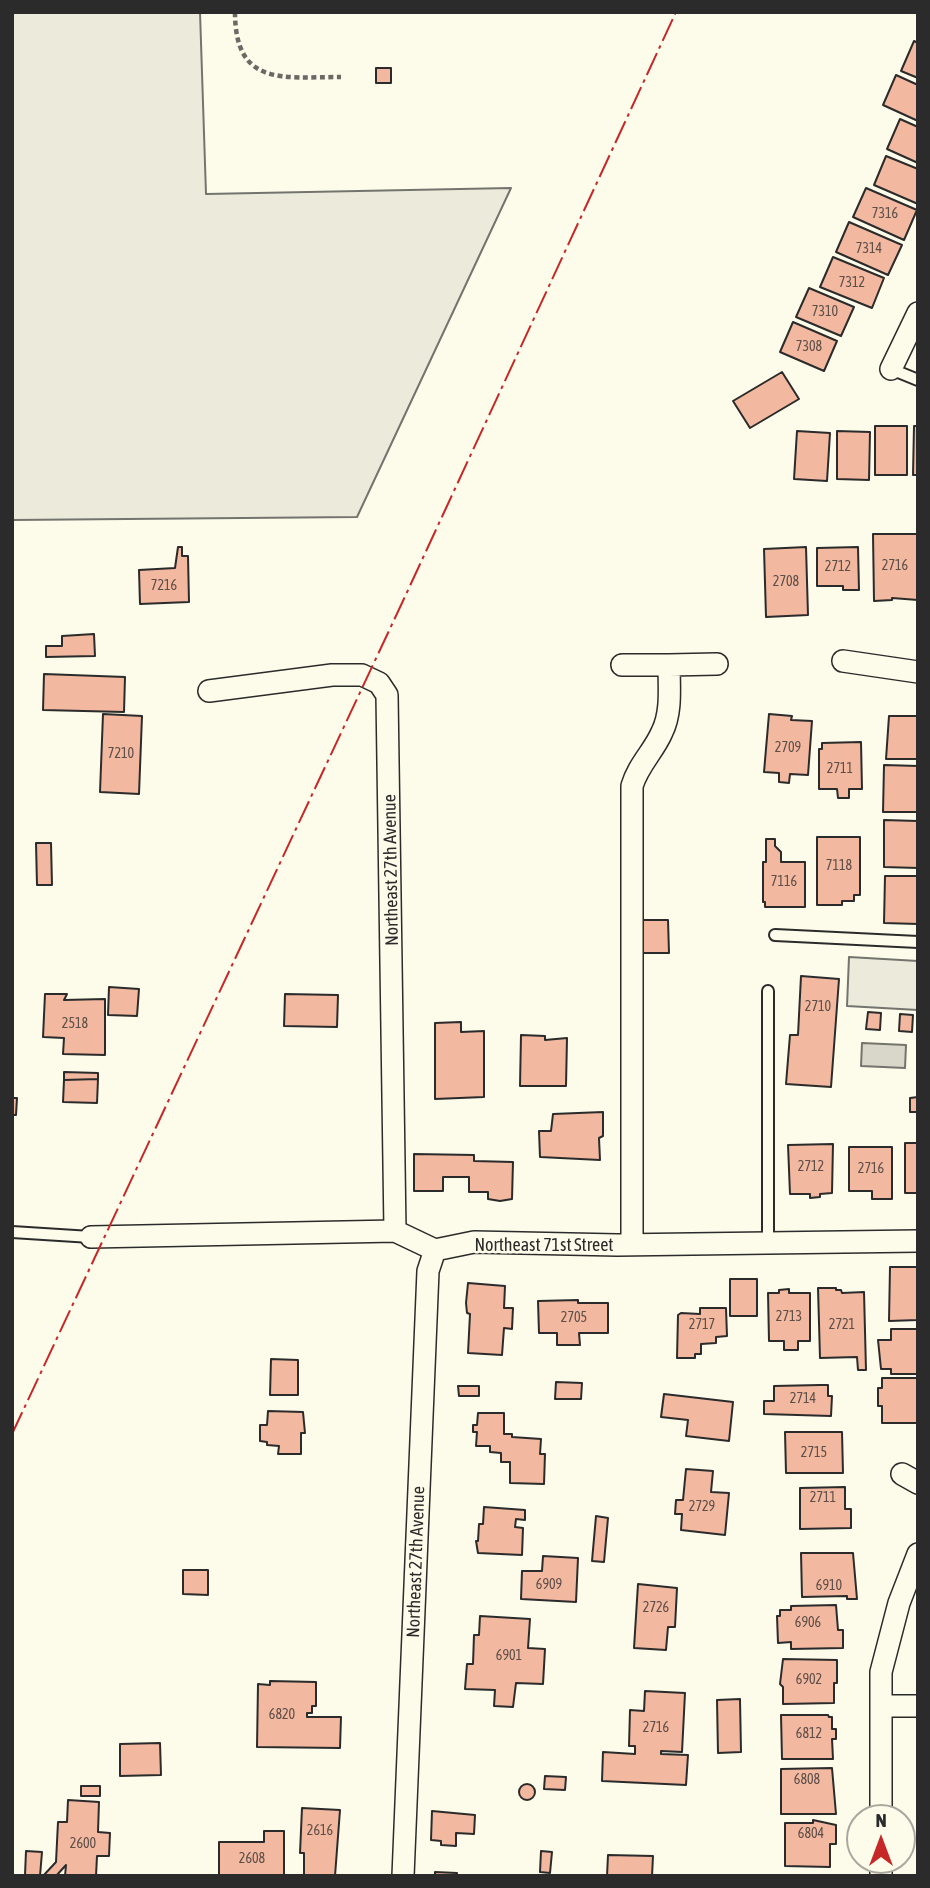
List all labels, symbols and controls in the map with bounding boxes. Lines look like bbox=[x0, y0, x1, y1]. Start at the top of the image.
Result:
house number: 7316 bbox=[872, 206, 898, 222]
house number: 7314 bbox=[856, 241, 882, 257]
house number: 7312 bbox=[839, 275, 865, 291]
house number: 7310 bbox=[812, 304, 838, 320]
house number: 7308 bbox=[796, 339, 822, 355]
house number: 2716 bbox=[882, 558, 908, 574]
house number: 2712 bbox=[825, 559, 851, 575]
house number: 2708 bbox=[773, 574, 799, 590]
house number: 7216 bbox=[151, 578, 177, 594]
house number: 2709 bbox=[775, 740, 801, 756]
house number: 7210 bbox=[108, 746, 134, 762]
house number: 2711 bbox=[827, 761, 853, 777]
street label: Northeast 27th Avenue bbox=[379, 794, 403, 946]
house number: 7118 bbox=[826, 858, 852, 874]
house number: 7116 bbox=[771, 874, 797, 890]
house number: 2710 bbox=[805, 999, 831, 1015]
house number: 2518 bbox=[62, 1016, 88, 1032]
house number: 2712 bbox=[798, 1159, 824, 1175]
house number: 2716 bbox=[858, 1161, 884, 1177]
street label: Northeast 71st Street bbox=[474, 1234, 614, 1256]
house number: 2713 bbox=[776, 1309, 802, 1325]
house number: 2705 bbox=[561, 1310, 587, 1326]
house number: 2717 bbox=[689, 1317, 715, 1333]
house number: 2721 bbox=[829, 1317, 855, 1333]
house number: 2714 bbox=[790, 1391, 816, 1407]
house number: 2715 bbox=[801, 1445, 827, 1461]
street label: Northeast 27th Avenue bbox=[403, 1486, 429, 1638]
house number: 2711 bbox=[810, 1490, 836, 1506]
house number: 2729 bbox=[689, 1499, 715, 1515]
house number: 6909 bbox=[536, 1577, 562, 1593]
house number: 6910 bbox=[816, 1578, 842, 1594]
house number: 2726 bbox=[643, 1600, 669, 1616]
house number: 6906 bbox=[795, 1615, 821, 1631]
house number: 6901 bbox=[496, 1648, 522, 1664]
house number: 6902 bbox=[796, 1672, 822, 1688]
house number: 6820 bbox=[269, 1707, 295, 1723]
house number: 2716 bbox=[643, 1720, 669, 1736]
house number: 6812 bbox=[796, 1726, 822, 1742]
house number: 6808 bbox=[794, 1772, 820, 1788]
north arrow bbox=[846, 1804, 916, 1874]
text: N bbox=[875, 1809, 887, 1831]
house number: 2616 bbox=[307, 1823, 333, 1839]
house number: 6804 bbox=[798, 1826, 824, 1842]
house number: 2600 bbox=[70, 1836, 96, 1852]
house number: 2608 bbox=[239, 1851, 265, 1867]

